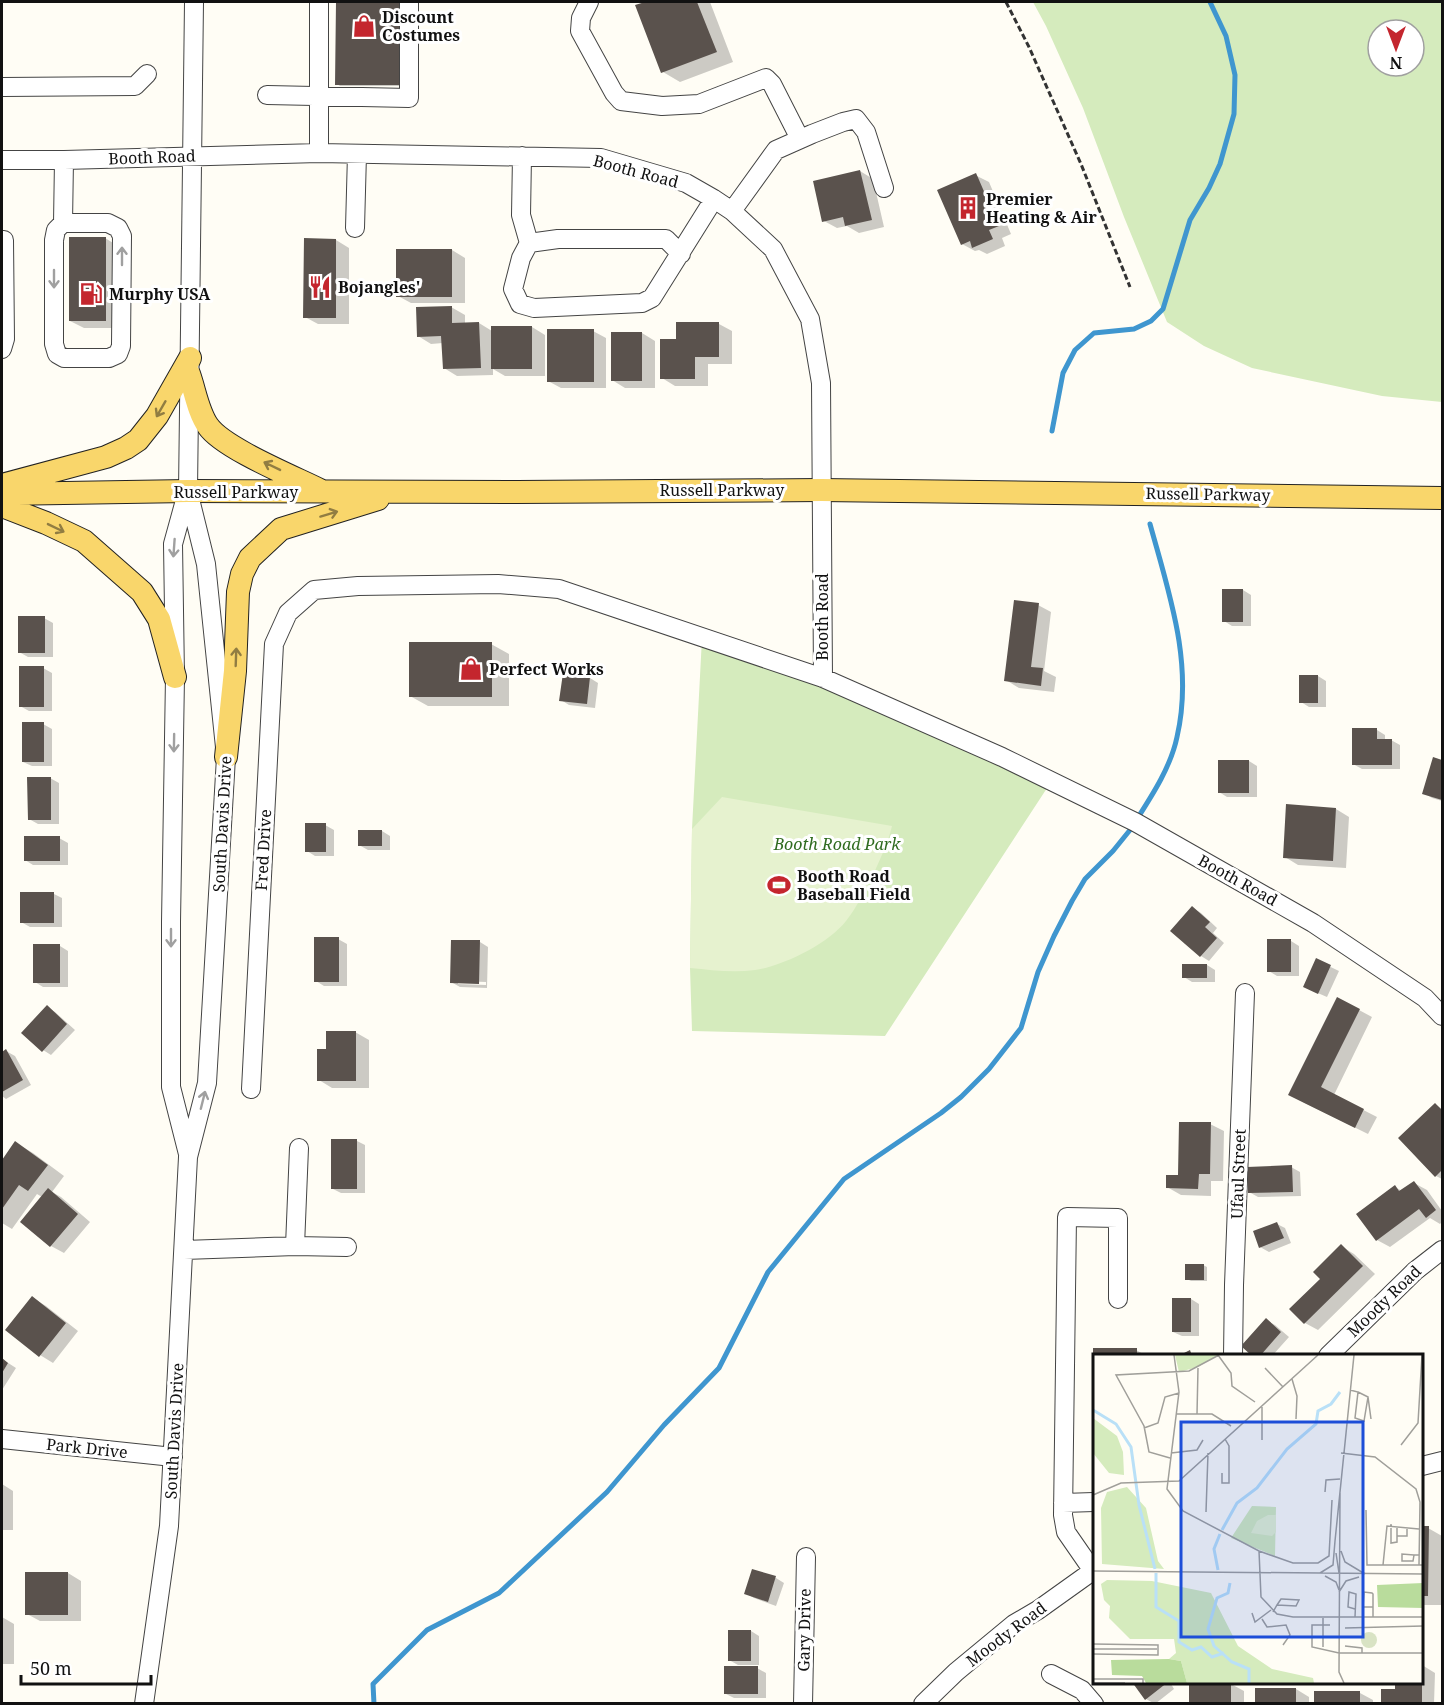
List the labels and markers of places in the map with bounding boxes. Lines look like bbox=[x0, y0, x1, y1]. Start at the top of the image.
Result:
place label: Discount Costumes bbox=[382, 6, 460, 46]
shop icon: Discount Costumes bbox=[351, 13, 377, 39]
place label: Premier Heating & Air bbox=[986, 188, 1097, 228]
building icon: Premier Heating & Air bbox=[955, 195, 981, 221]
restaurant icon: Bojangles' bbox=[307, 274, 333, 300]
place label: Bojangles' bbox=[338, 276, 420, 298]
fuel station icon: Murphy USA bbox=[78, 281, 104, 307]
place label: Murphy USA bbox=[109, 283, 211, 305]
shop icon: Perfect Works bbox=[458, 656, 484, 682]
place label: Perfect Works bbox=[489, 658, 604, 680]
place label: Booth Road Baseball Field bbox=[797, 865, 911, 905]
sports icon: Booth Road Baseball Field bbox=[766, 872, 792, 898]

